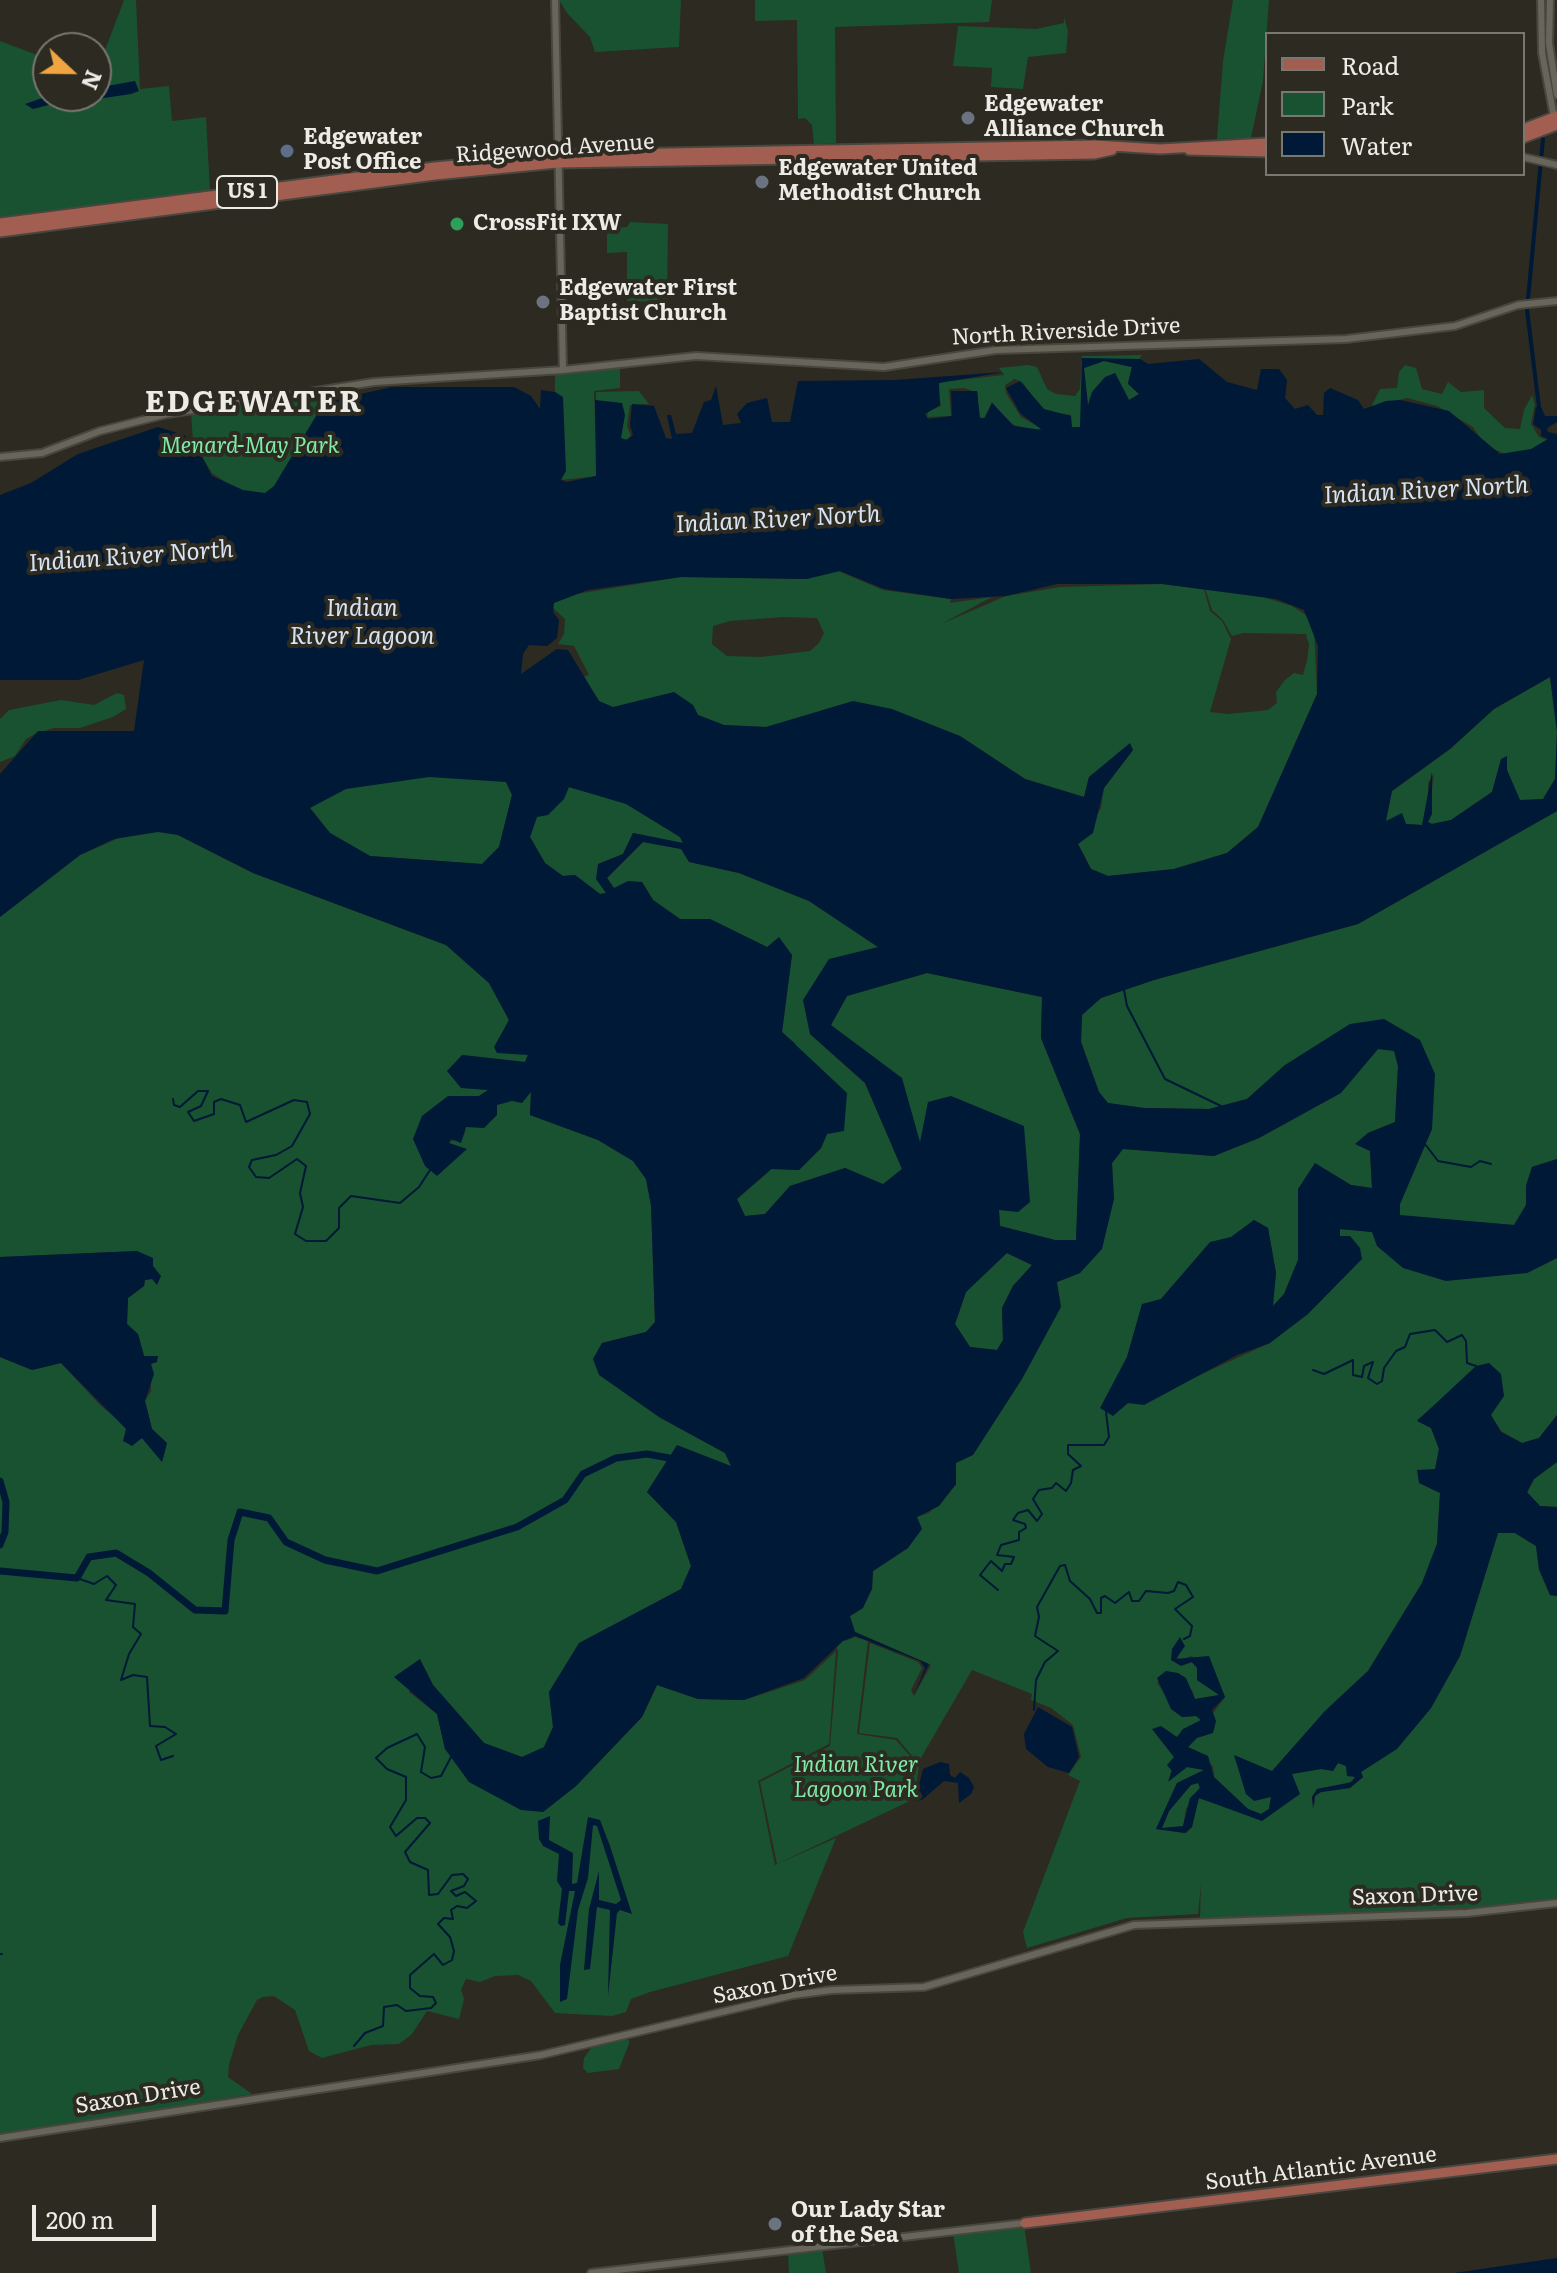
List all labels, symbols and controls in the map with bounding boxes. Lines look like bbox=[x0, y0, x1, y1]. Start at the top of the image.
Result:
north arrow bbox=[32, 32, 112, 112]
legend bbox=[1265, 32, 1525, 176]
text: Road bbox=[1341, 47, 1399, 82]
text: N bbox=[74, 66, 112, 95]
text: Park bbox=[1341, 87, 1394, 122]
place label: Edgewater Alliance Church bbox=[984, 92, 1165, 144]
marker: Edgewater Alliance Church bbox=[959, 109, 977, 127]
place label: Edgewater Post Office bbox=[303, 125, 422, 176]
text: Water bbox=[1341, 127, 1412, 162]
street label: Ridgewood Avenue bbox=[455, 129, 655, 169]
marker: Edgewater Post Office bbox=[278, 142, 296, 160]
place label: Edgewater United Methodist Church bbox=[778, 156, 981, 208]
marker: Edgewater United Methodist Church bbox=[753, 173, 771, 191]
road number: US 1 bbox=[217, 176, 277, 208]
place label: CrossFit IXW bbox=[473, 211, 621, 237]
marker: CrossFit IXW bbox=[448, 215, 466, 233]
place label: Edgewater First Baptist Church bbox=[559, 276, 737, 328]
marker: Edgewater First Baptist Church bbox=[534, 293, 552, 311]
street label: North Riverside Drive bbox=[951, 313, 1181, 351]
district label: EDGEWATER bbox=[145, 385, 363, 421]
park label: Menard-May Park bbox=[160, 434, 340, 460]
water label: Indian River North bbox=[1323, 471, 1529, 511]
water label: Indian River North bbox=[675, 500, 881, 540]
water label: Indian River North bbox=[28, 535, 234, 579]
water label: Indian River Lagoon bbox=[289, 595, 435, 651]
park label: Indian River Lagoon Park bbox=[794, 1753, 918, 1804]
street label: Saxon Drive bbox=[1351, 1881, 1479, 1911]
street label: Saxon Drive bbox=[710, 1960, 840, 2010]
street label: Saxon Drive bbox=[74, 2074, 202, 2120]
street label: South Atlantic Avenue bbox=[1204, 2142, 1438, 2196]
scale bar bbox=[36, 2189, 160, 2239]
place label: Our Lady Star of the Sea bbox=[791, 2198, 945, 2250]
text: 200 m bbox=[46, 2201, 114, 2236]
marker: Our Lady Star of the Sea bbox=[766, 2215, 784, 2233]

